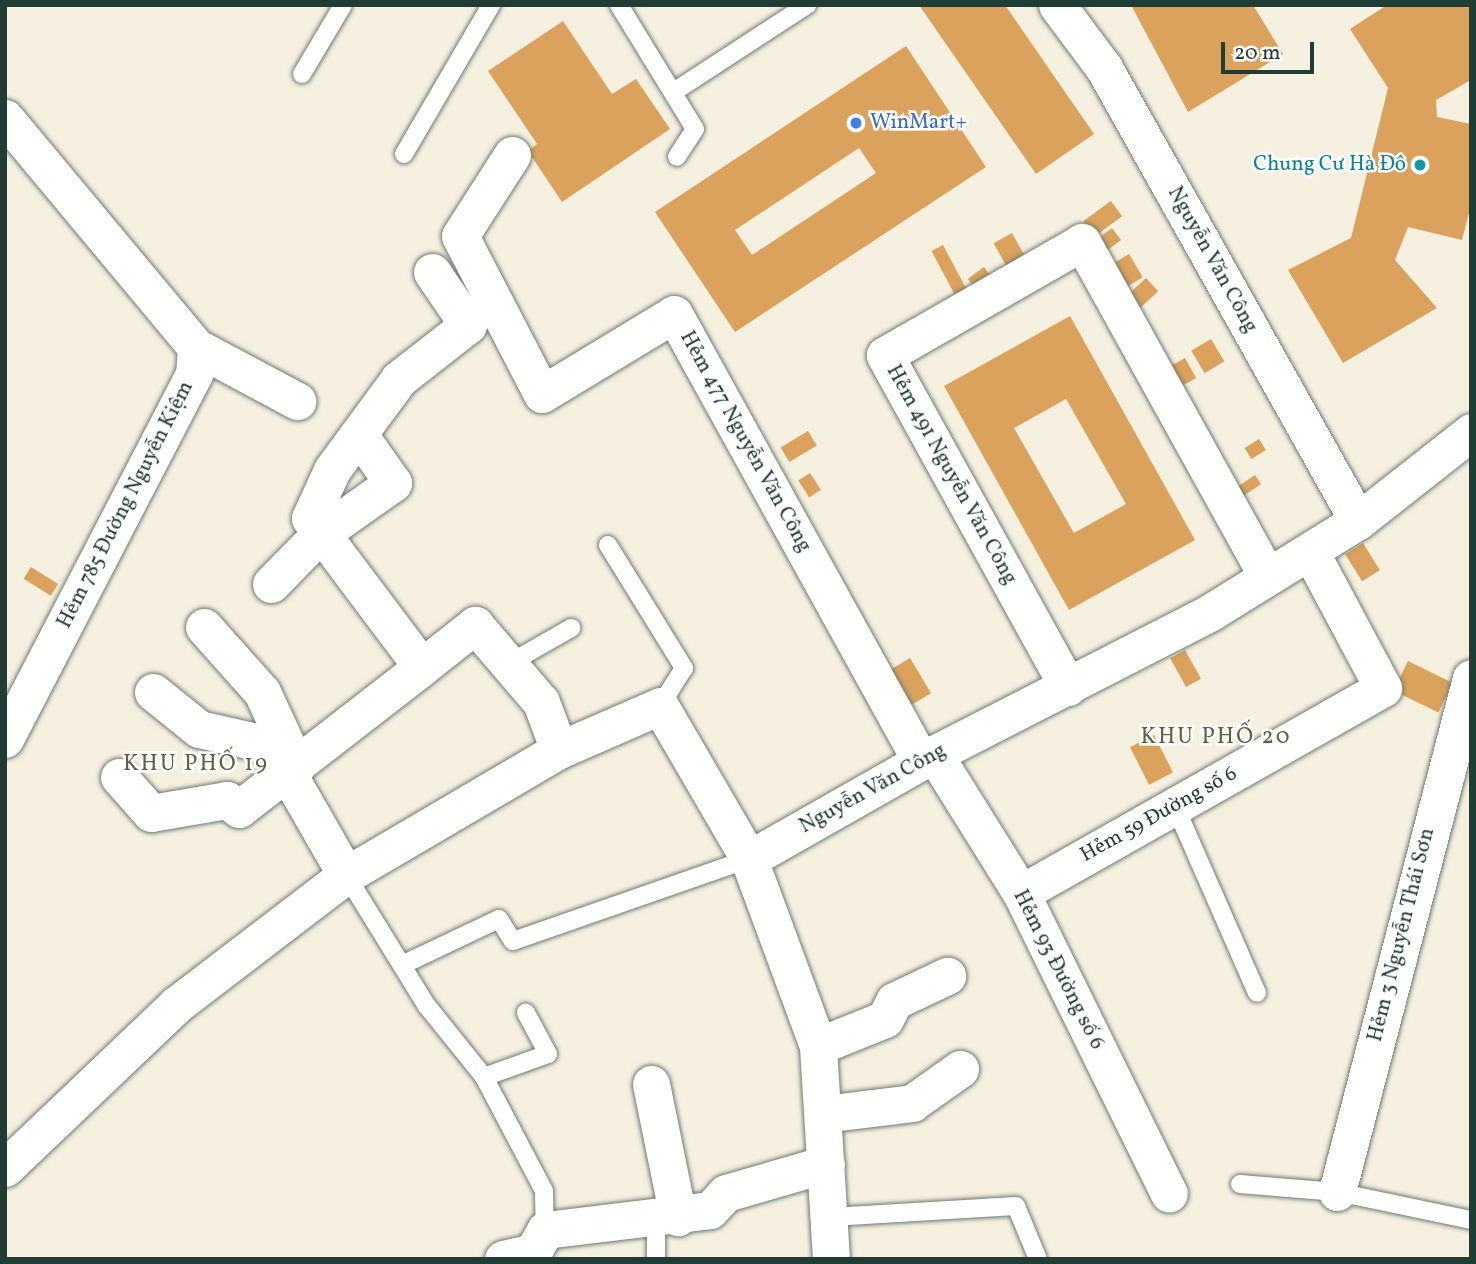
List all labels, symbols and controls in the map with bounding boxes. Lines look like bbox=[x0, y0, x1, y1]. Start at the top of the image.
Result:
scale bar bbox=[1224, 28, 1317, 72]
text: 20 m bbox=[1234, 39, 1280, 68]
place label: WinMart+ bbox=[870, 110, 967, 136]
marker: WinMart+ bbox=[848, 115, 864, 131]
place label: Chung Cư Hà Đô bbox=[1253, 152, 1406, 178]
marker: Chung Cư Hà Đô bbox=[1412, 157, 1428, 173]
street label: Nguyễn Văn Công bbox=[1161, 182, 1263, 338]
street label: Hẻm 477 Nguyễn Văn Công bbox=[673, 327, 817, 557]
street label: Hẻm 491 Nguyễn Văn Công bbox=[880, 361, 1022, 589]
street label: Hẻm 785 Đường Nguyễn Kiệm bbox=[53, 377, 199, 633]
district label: KHU PHỐ 20 bbox=[1142, 723, 1290, 751]
street label: Nguyễn Văn Công bbox=[795, 738, 951, 840]
district label: KHU PHỐ 19 bbox=[124, 750, 268, 778]
street label: Hẻm 59 Đường số 6 bbox=[1076, 762, 1242, 868]
street label: Hẻm 3 Nguyễn Thái Sơn bbox=[1363, 825, 1441, 1045]
street label: Hẻm 93 Đường số 6 bbox=[1007, 886, 1109, 1054]

